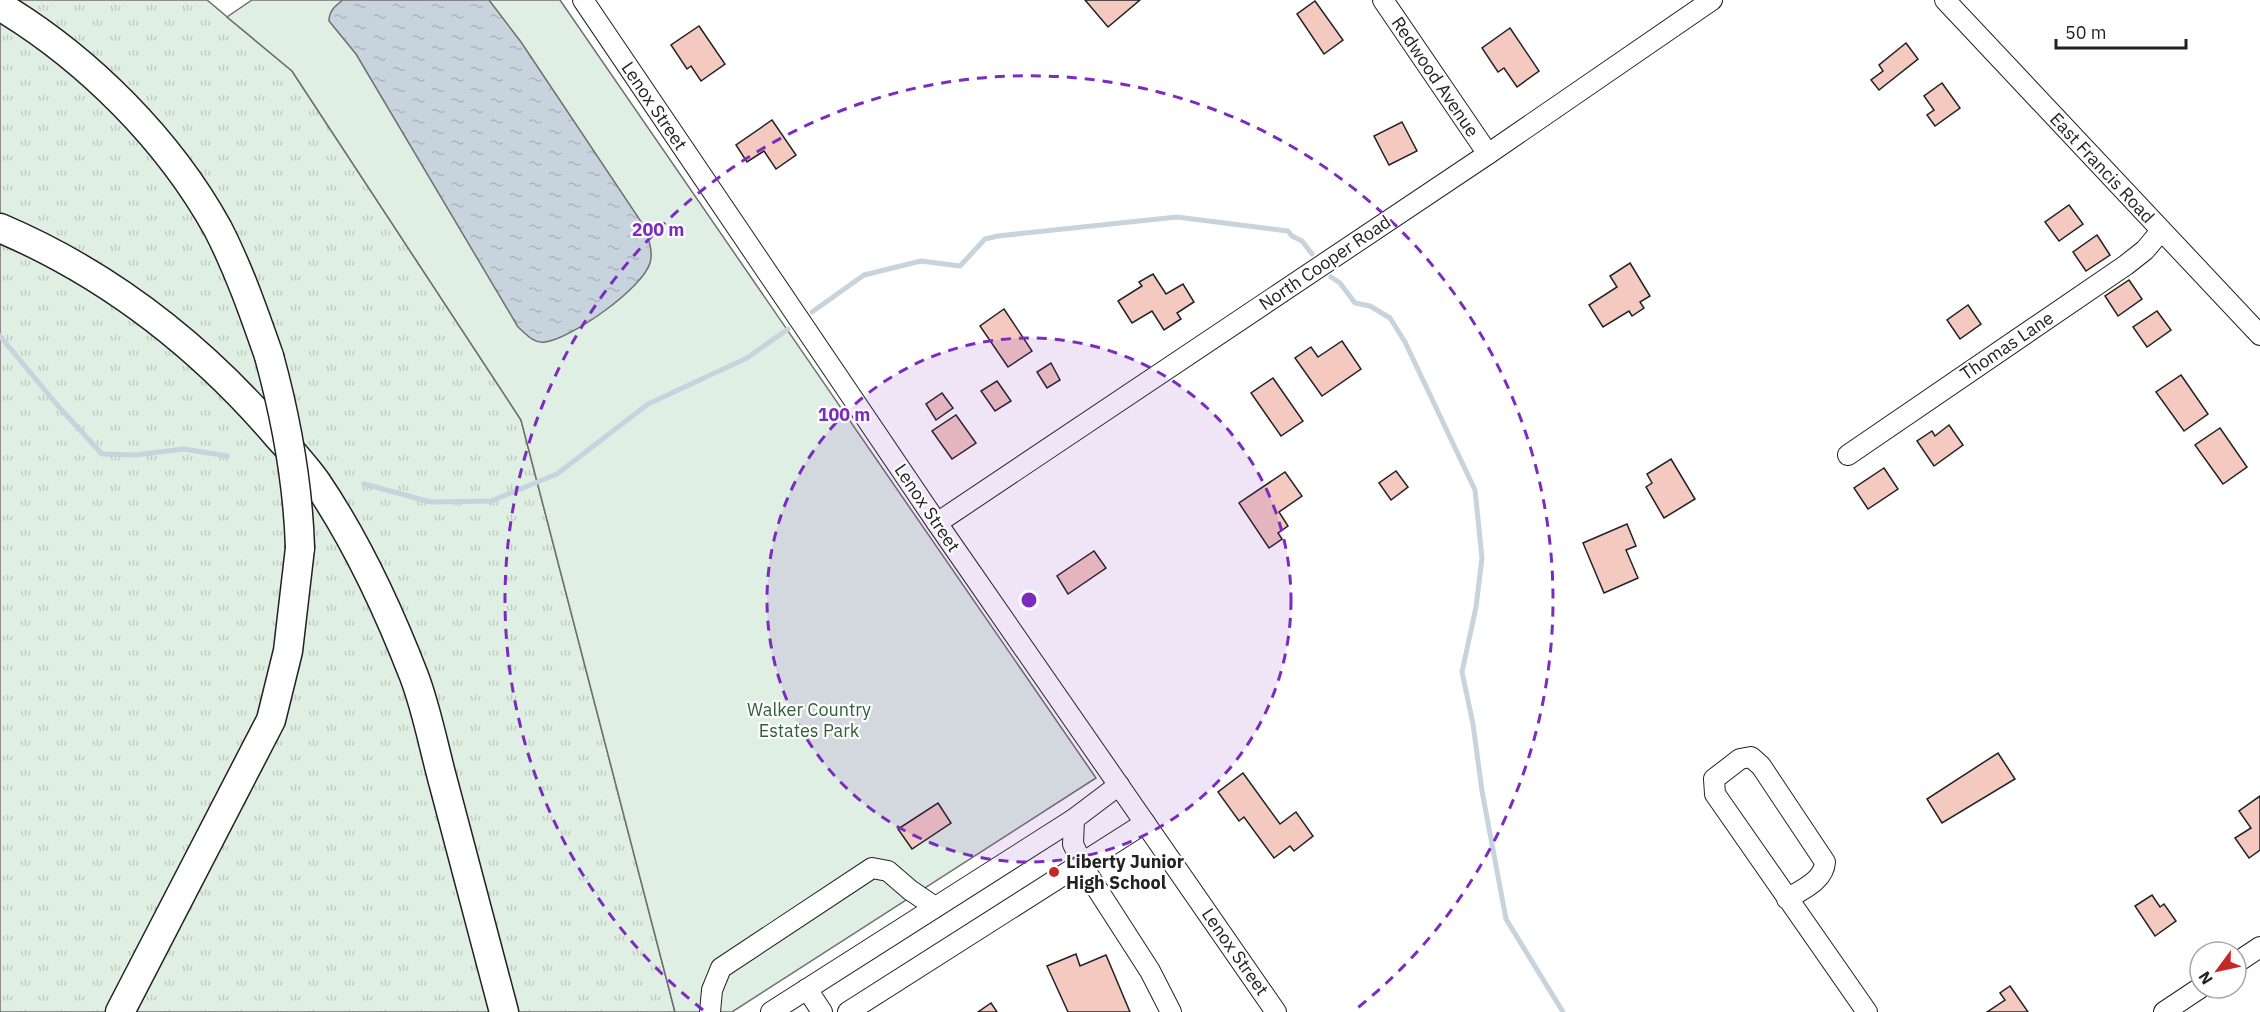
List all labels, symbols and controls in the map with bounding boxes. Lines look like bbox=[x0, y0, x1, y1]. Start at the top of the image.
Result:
street label: Redwood Avenue bbox=[1387, 12, 1484, 141]
scale bar bbox=[2056, 12, 2186, 50]
text: 50 m bbox=[2065, 21, 2107, 44]
street label: Lenox Street bbox=[616, 57, 692, 154]
street label: East Francis Road bbox=[2045, 107, 2160, 228]
street label: North Cooper Road bbox=[1254, 210, 1395, 315]
text: 200 m bbox=[632, 218, 684, 241]
street label: Thomas Lane bbox=[1956, 306, 2058, 385]
text: 100 m bbox=[818, 403, 870, 426]
street label: Lenox Street bbox=[889, 459, 965, 556]
centre of rings bbox=[1019, 590, 1039, 610]
park label: Walker Country Estates Park bbox=[747, 698, 871, 742]
place label: Liberty Junior High School bbox=[1066, 850, 1184, 894]
marker: Liberty Junior High School bbox=[1047, 865, 1061, 879]
street label: Lenox Street bbox=[1197, 904, 1274, 1000]
north arrow bbox=[2188, 940, 2248, 1000]
text: N bbox=[2194, 968, 2217, 988]

